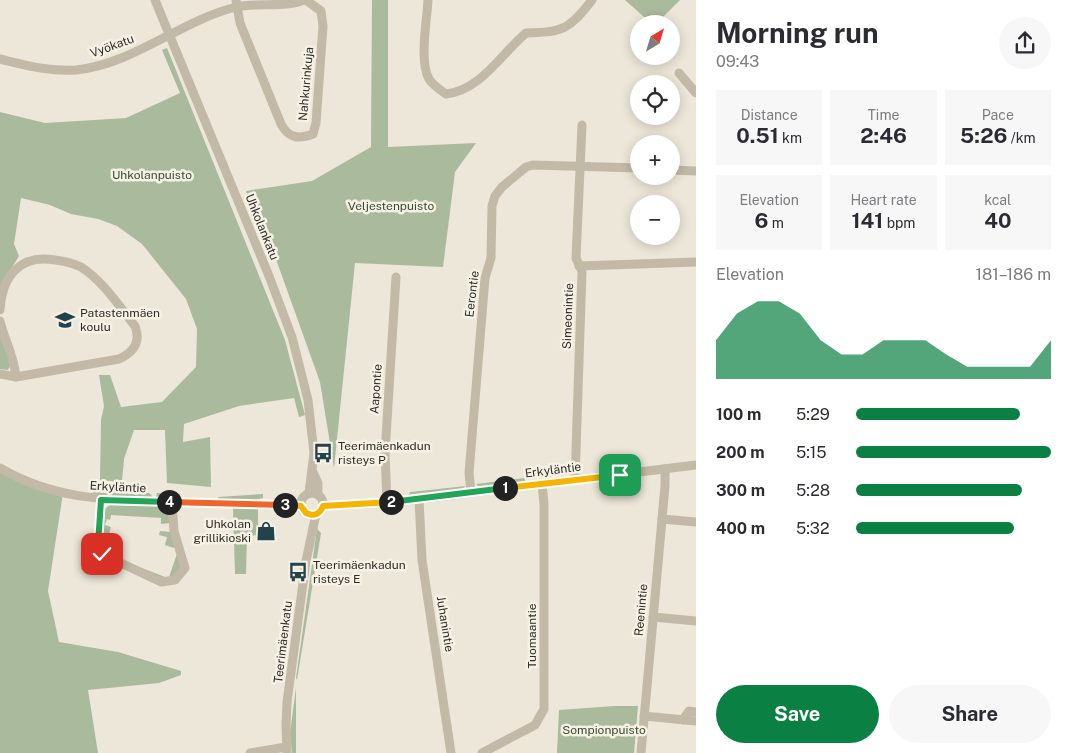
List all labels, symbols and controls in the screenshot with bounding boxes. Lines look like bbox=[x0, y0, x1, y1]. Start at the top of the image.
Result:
north arrow bbox=[630, 15, 680, 65]
map controls bbox=[630, 15, 680, 245]
text: Morning run bbox=[716, 16, 879, 49]
button: share bbox=[999, 17, 1051, 69]
street label: Vyökatu bbox=[88, 32, 136, 60]
street label: Nahkurinkuja bbox=[296, 46, 316, 122]
text: 09:43 bbox=[716, 52, 759, 71]
button: locate bbox=[630, 75, 680, 125]
text: Distance bbox=[741, 107, 798, 123]
text: Time bbox=[868, 107, 899, 123]
text: Pace bbox=[982, 107, 1014, 123]
text: 0.51 bbox=[736, 123, 779, 148]
text: 2:46 bbox=[860, 123, 907, 148]
text: 5:26 bbox=[960, 123, 1007, 148]
text: km bbox=[779, 130, 802, 146]
text: /km bbox=[1007, 130, 1036, 146]
button: + bbox=[630, 135, 680, 185]
park label: Uhkolanpuisto bbox=[112, 168, 192, 182]
street label: Uhkolankatu bbox=[242, 192, 282, 262]
text: Elevation bbox=[739, 192, 799, 208]
text: Heart rate bbox=[850, 192, 917, 208]
text: kcal bbox=[984, 192, 1011, 208]
button: − bbox=[630, 195, 680, 245]
park label: Veljestenpuisto bbox=[348, 199, 434, 213]
text: 6 bbox=[754, 208, 768, 233]
text: 141 bbox=[852, 208, 883, 233]
text: 40 bbox=[984, 208, 1011, 233]
text: m bbox=[768, 215, 784, 231]
text: bpm bbox=[883, 215, 915, 231]
text: Elevation bbox=[716, 265, 784, 284]
text: 181–186 m bbox=[975, 265, 1051, 284]
street label: Eerontie bbox=[462, 270, 482, 318]
street label: Simeonintie bbox=[560, 283, 576, 349]
place label: Patastenmäen koulu bbox=[80, 306, 160, 334]
school or university icon: Patastenmäen koulu bbox=[54, 309, 76, 331]
street label: Aapontie bbox=[367, 363, 385, 415]
text: 100 m bbox=[716, 405, 761, 424]
text: 5:29 bbox=[796, 405, 830, 424]
place label: Teerimäenkadun risteys P bbox=[338, 439, 431, 467]
bus stop icon: Teerimäenkadun risteys P bbox=[312, 442, 334, 464]
text: 200 m bbox=[716, 443, 765, 462]
text: 5:15 bbox=[796, 443, 827, 462]
pin bbox=[599, 454, 641, 496]
street label: Erkyläntie bbox=[524, 460, 582, 480]
icon: arrive bbox=[606, 461, 634, 489]
pin: 1 bbox=[492, 476, 518, 500]
street label: Erkyläntie bbox=[89, 479, 147, 495]
text: 1 bbox=[503, 480, 509, 496]
text: 300 m bbox=[716, 481, 765, 500]
text: 5:28 bbox=[796, 481, 830, 500]
pin: 4 bbox=[156, 490, 182, 514]
pin: 2 bbox=[378, 490, 404, 514]
pin: 3 bbox=[272, 492, 298, 518]
text: 4 bbox=[165, 494, 174, 510]
text: 2 bbox=[387, 494, 396, 510]
text: 3 bbox=[281, 497, 290, 513]
place label: Uhkolan grillikioski bbox=[193, 517, 251, 545]
text: 400 m bbox=[716, 519, 765, 538]
text: 5:32 bbox=[796, 519, 829, 538]
shop icon: Uhkolan grillikioski bbox=[255, 520, 277, 542]
pin bbox=[81, 533, 123, 575]
icon: check bbox=[88, 540, 116, 568]
place label: Teerimäenkadun risteys E bbox=[313, 558, 406, 586]
bus stop icon: Teerimäenkadun risteys E bbox=[287, 561, 309, 583]
street label: Reenintie bbox=[632, 583, 650, 637]
street label: Juhanintie bbox=[434, 595, 456, 653]
street label: Teerimäenkatu bbox=[271, 600, 295, 684]
street label: Tuomaantie bbox=[525, 603, 539, 668]
button: Save bbox=[716, 685, 879, 743]
button: Share bbox=[889, 685, 1051, 743]
park label: Sompionpuisto bbox=[562, 723, 646, 737]

